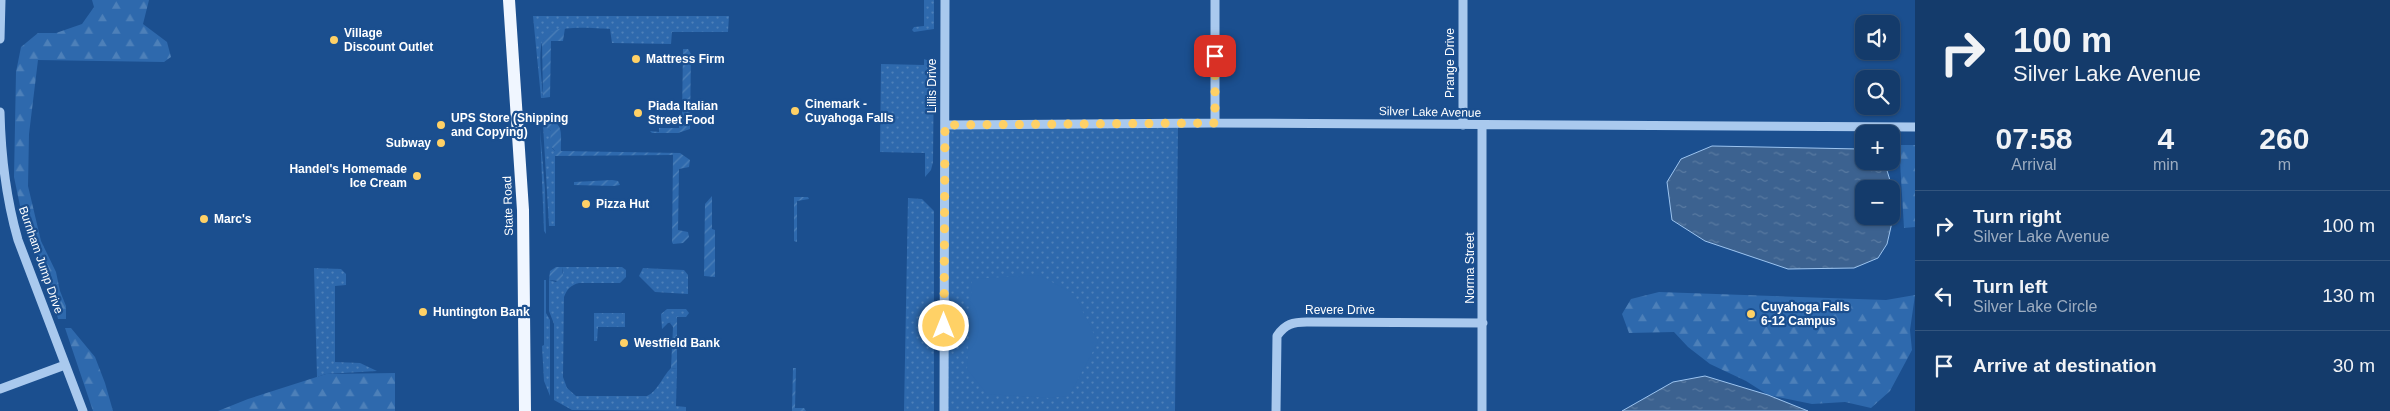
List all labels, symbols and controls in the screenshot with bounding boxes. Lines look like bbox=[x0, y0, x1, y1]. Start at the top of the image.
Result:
map controls bbox=[1855, 15, 1900, 225]
button: sound bbox=[1855, 15, 1900, 60]
icon: right bbox=[1930, 20, 1995, 85]
text: 100 m bbox=[2013, 20, 2112, 59]
place label: Village Discount Outlet bbox=[344, 26, 433, 54]
street label: Prange Drive bbox=[1443, 28, 1457, 98]
marker: Village Discount Outlet bbox=[328, 34, 340, 46]
pin bbox=[1194, 35, 1236, 77]
icon: arrive bbox=[1201, 42, 1229, 70]
place label: Mattress Firm bbox=[646, 52, 725, 66]
marker: Mattress Firm bbox=[630, 53, 642, 65]
street label: Lillis Drive bbox=[925, 58, 939, 113]
text: Silver Lake Avenue bbox=[2013, 61, 2201, 86]
button: search bbox=[1855, 70, 1900, 115]
place label: Cinemark - Cuyahoga Falls bbox=[805, 97, 894, 125]
place label: Piada Italian Street Food bbox=[648, 99, 718, 127]
street label: Silver Lake Avenue bbox=[1379, 104, 1482, 120]
marker: Cinemark - Cuyahoga Falls bbox=[789, 105, 801, 117]
marker: Piada Italian Street Food bbox=[632, 107, 644, 119]
place label: UPS Store (Shipping and Copying) bbox=[451, 111, 568, 139]
marker: UPS Store (Shipping and Copying) bbox=[435, 119, 447, 131]
text: 07:58 bbox=[1996, 122, 2072, 155]
text: 4 bbox=[2157, 122, 2174, 155]
text: 260 bbox=[2259, 122, 2309, 155]
button: + bbox=[1855, 125, 1900, 170]
place label: Subway bbox=[386, 136, 431, 150]
marker: Subway bbox=[435, 137, 447, 149]
text: Arrival bbox=[2011, 156, 2057, 173]
text: min bbox=[2153, 156, 2179, 173]
text: m bbox=[2278, 156, 2291, 173]
place label: Handel's Homemade Ice Cream bbox=[289, 162, 407, 190]
marker: Handel's Homemade Ice Cream bbox=[411, 170, 423, 182]
street label: State Road bbox=[500, 176, 516, 236]
button: − bbox=[1855, 180, 1900, 225]
place label: Pizza Hut bbox=[596, 197, 649, 211]
marker: Pizza Hut bbox=[580, 198, 592, 210]
street label: Burnham Jump Drive bbox=[16, 204, 66, 316]
text: Turn right bbox=[1973, 206, 2061, 227]
place label: Marc's bbox=[214, 212, 252, 226]
icon: right bbox=[1930, 212, 1958, 240]
marker: Marc's bbox=[198, 213, 210, 225]
text: 100 m bbox=[2322, 215, 2375, 236]
text: Silver Lake Avenue bbox=[1973, 228, 2110, 245]
street label: Norma Street bbox=[1463, 232, 1477, 304]
text: Turn left bbox=[1973, 276, 2048, 297]
icon: left bbox=[1930, 282, 1958, 310]
text: 130 m bbox=[2322, 285, 2375, 306]
text: Silver Lake Circle bbox=[1973, 298, 2097, 315]
position arrow bbox=[917, 299, 969, 351]
place label: Cuyahoga Falls 6-12 Campus bbox=[1761, 300, 1850, 328]
street label: Revere Drive bbox=[1305, 303, 1375, 317]
place label: Huntington Bank bbox=[433, 305, 530, 319]
marker: Huntington Bank bbox=[417, 306, 429, 318]
marker: Cuyahoga Falls 6-12 Campus bbox=[1745, 308, 1757, 320]
place label: Westfield Bank bbox=[634, 336, 720, 350]
marker: Westfield Bank bbox=[618, 337, 630, 349]
icon: arrive bbox=[1930, 352, 1958, 380]
text: Arrive at destination bbox=[1973, 355, 2157, 376]
text: 30 m bbox=[2333, 355, 2375, 376]

